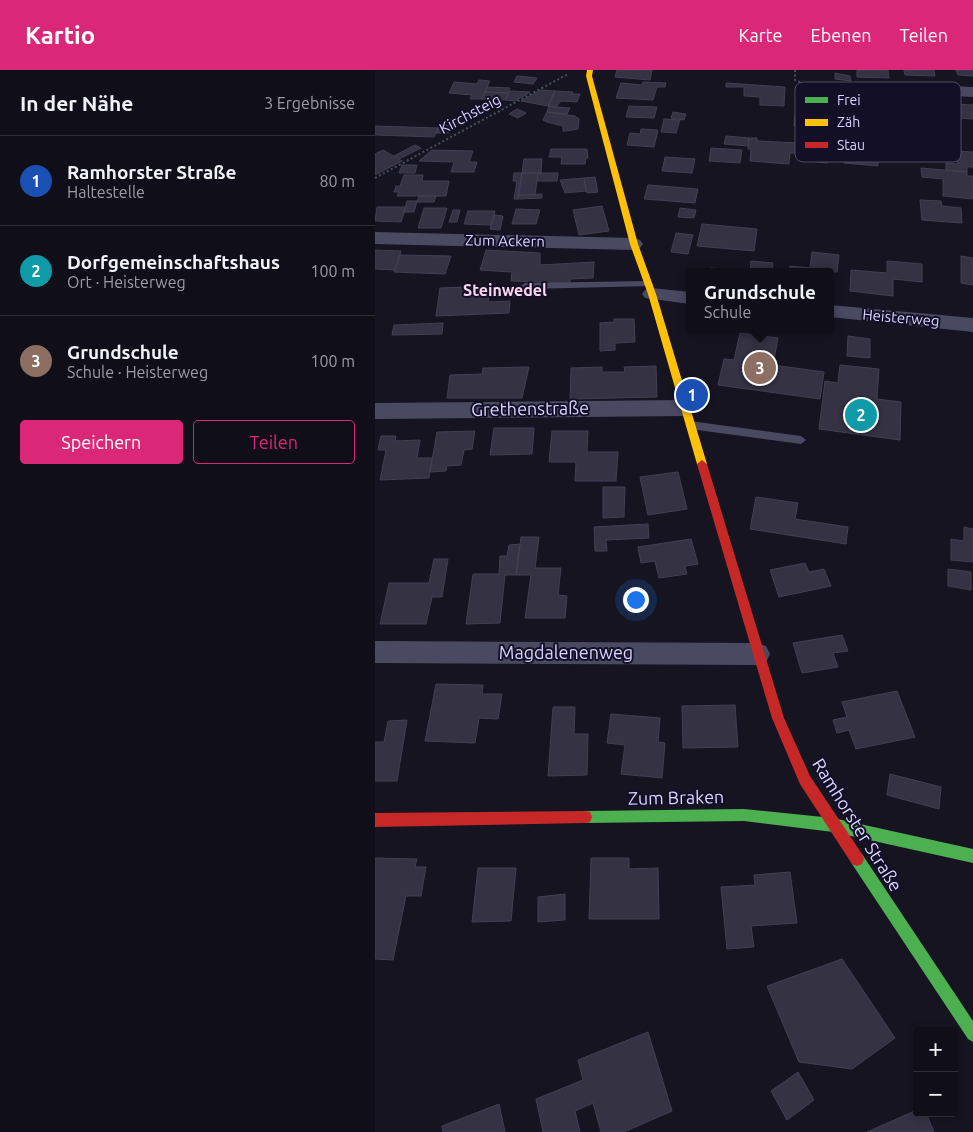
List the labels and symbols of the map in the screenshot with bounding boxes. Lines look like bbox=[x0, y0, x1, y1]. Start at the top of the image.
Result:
legend bbox=[795, 82, 961, 162]
street label: Kirchsteig bbox=[436, 90, 503, 137]
text: Frei bbox=[837, 92, 861, 108]
text: Zäh bbox=[837, 114, 860, 130]
text: Stau bbox=[837, 137, 865, 153]
street label: Zum Ackern bbox=[465, 231, 545, 250]
district label: Steinwedel bbox=[463, 281, 547, 299]
street label: Heisterweg bbox=[862, 306, 940, 329]
pin: 3 bbox=[744, 349, 776, 387]
pin: 1 bbox=[676, 376, 708, 414]
pin: 2 bbox=[845, 396, 877, 434]
street label: Grethenstraße bbox=[471, 397, 589, 419]
your location bbox=[623, 587, 649, 613]
street label: Magdalenenweg bbox=[499, 642, 633, 662]
street label: Ramhorster Straße bbox=[809, 754, 907, 895]
street label: Zum Braken bbox=[628, 786, 724, 808]

